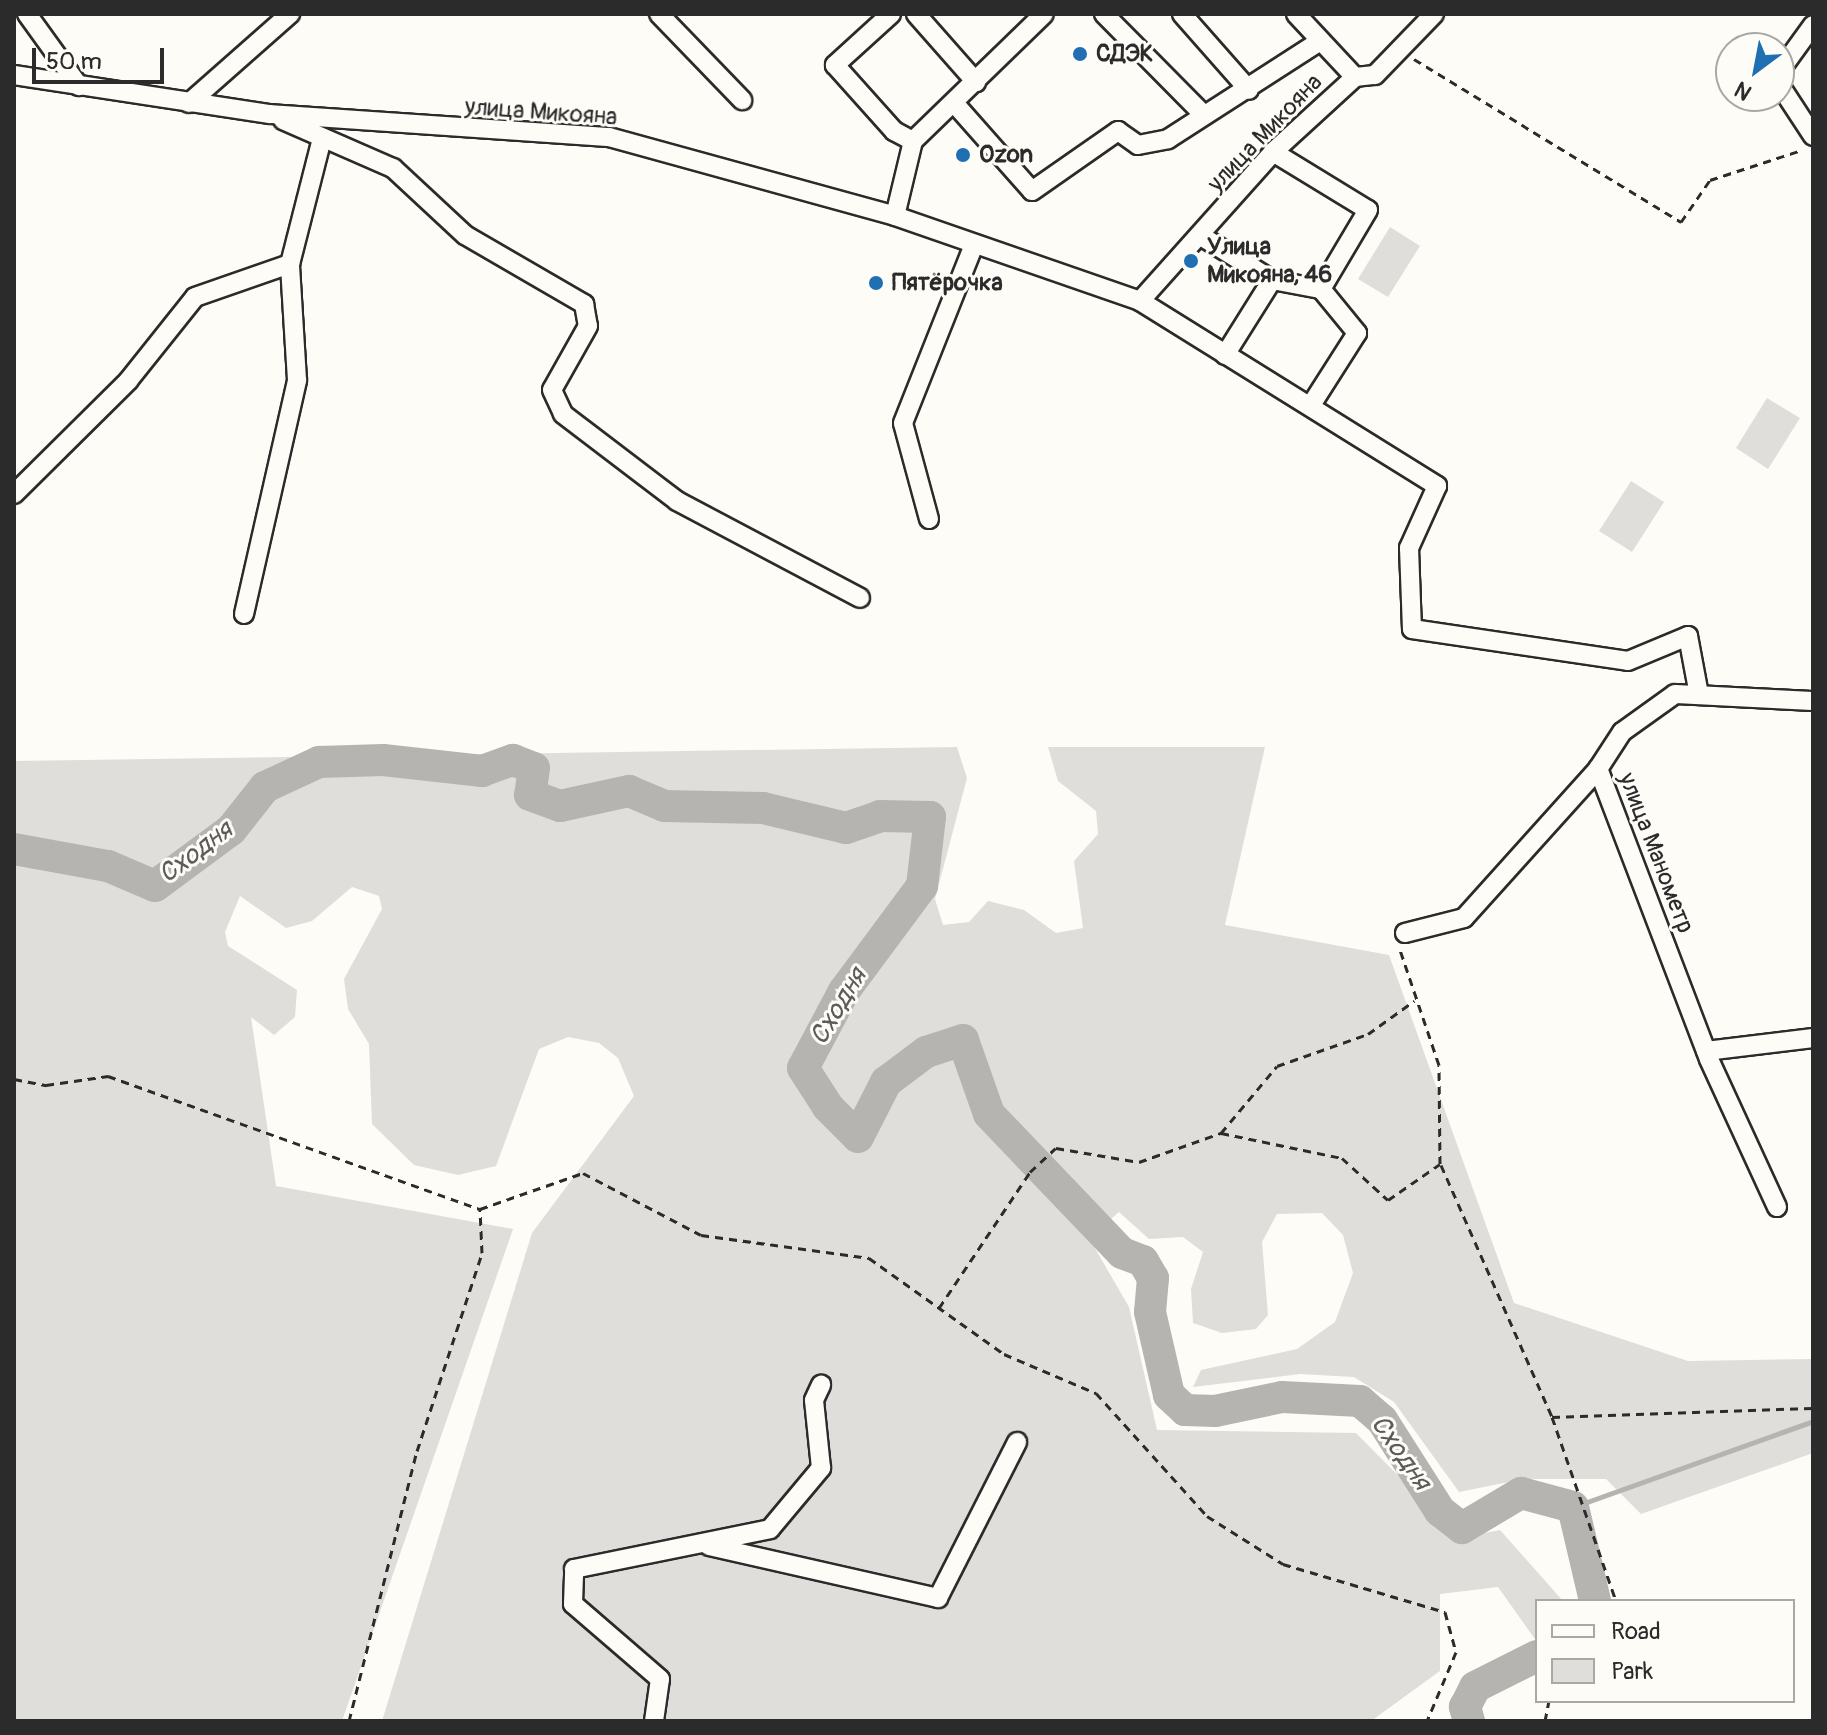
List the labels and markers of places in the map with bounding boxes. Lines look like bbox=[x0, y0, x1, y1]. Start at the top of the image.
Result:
place label: СДЭК bbox=[1096, 40, 1153, 68]
marker: СДЭК bbox=[1071, 45, 1089, 63]
place label: Ozon bbox=[979, 141, 1033, 169]
marker: Ozon bbox=[954, 146, 972, 164]
place label: Улица Микояна, 46 bbox=[1207, 233, 1332, 289]
marker: Улица Микояна, 46 bbox=[1182, 252, 1200, 270]
place label: Пятёрочка bbox=[892, 269, 1003, 297]
marker: Пятёрочка bbox=[867, 274, 885, 292]

